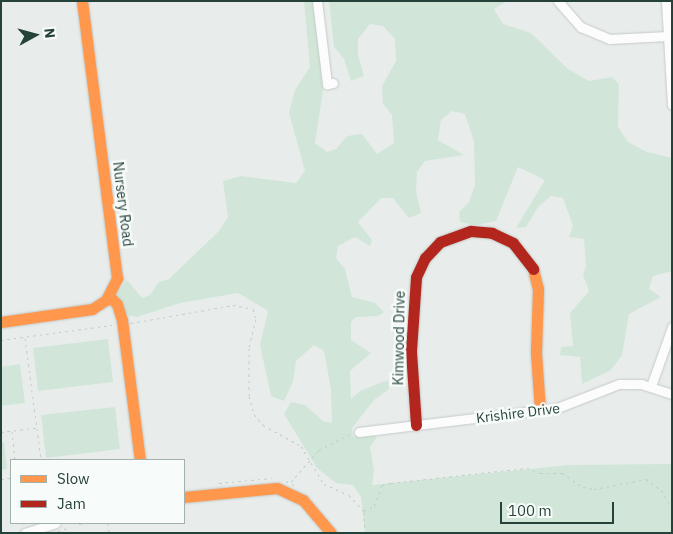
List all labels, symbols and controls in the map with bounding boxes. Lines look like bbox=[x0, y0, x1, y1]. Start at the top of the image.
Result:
north arrow bbox=[10, 10, 60, 60]
text: N bbox=[40, 27, 59, 39]
street label: Nursery Road bbox=[109, 161, 137, 247]
street label: Kimwood Drive bbox=[390, 290, 408, 386]
street label: Krishire Drive bbox=[475, 400, 561, 426]
legend bbox=[10, 459, 185, 524]
text: Slow bbox=[57, 469, 90, 488]
scale bar bbox=[503, 492, 617, 524]
text: Jam bbox=[57, 494, 86, 513]
text: 100 m bbox=[508, 501, 552, 520]

